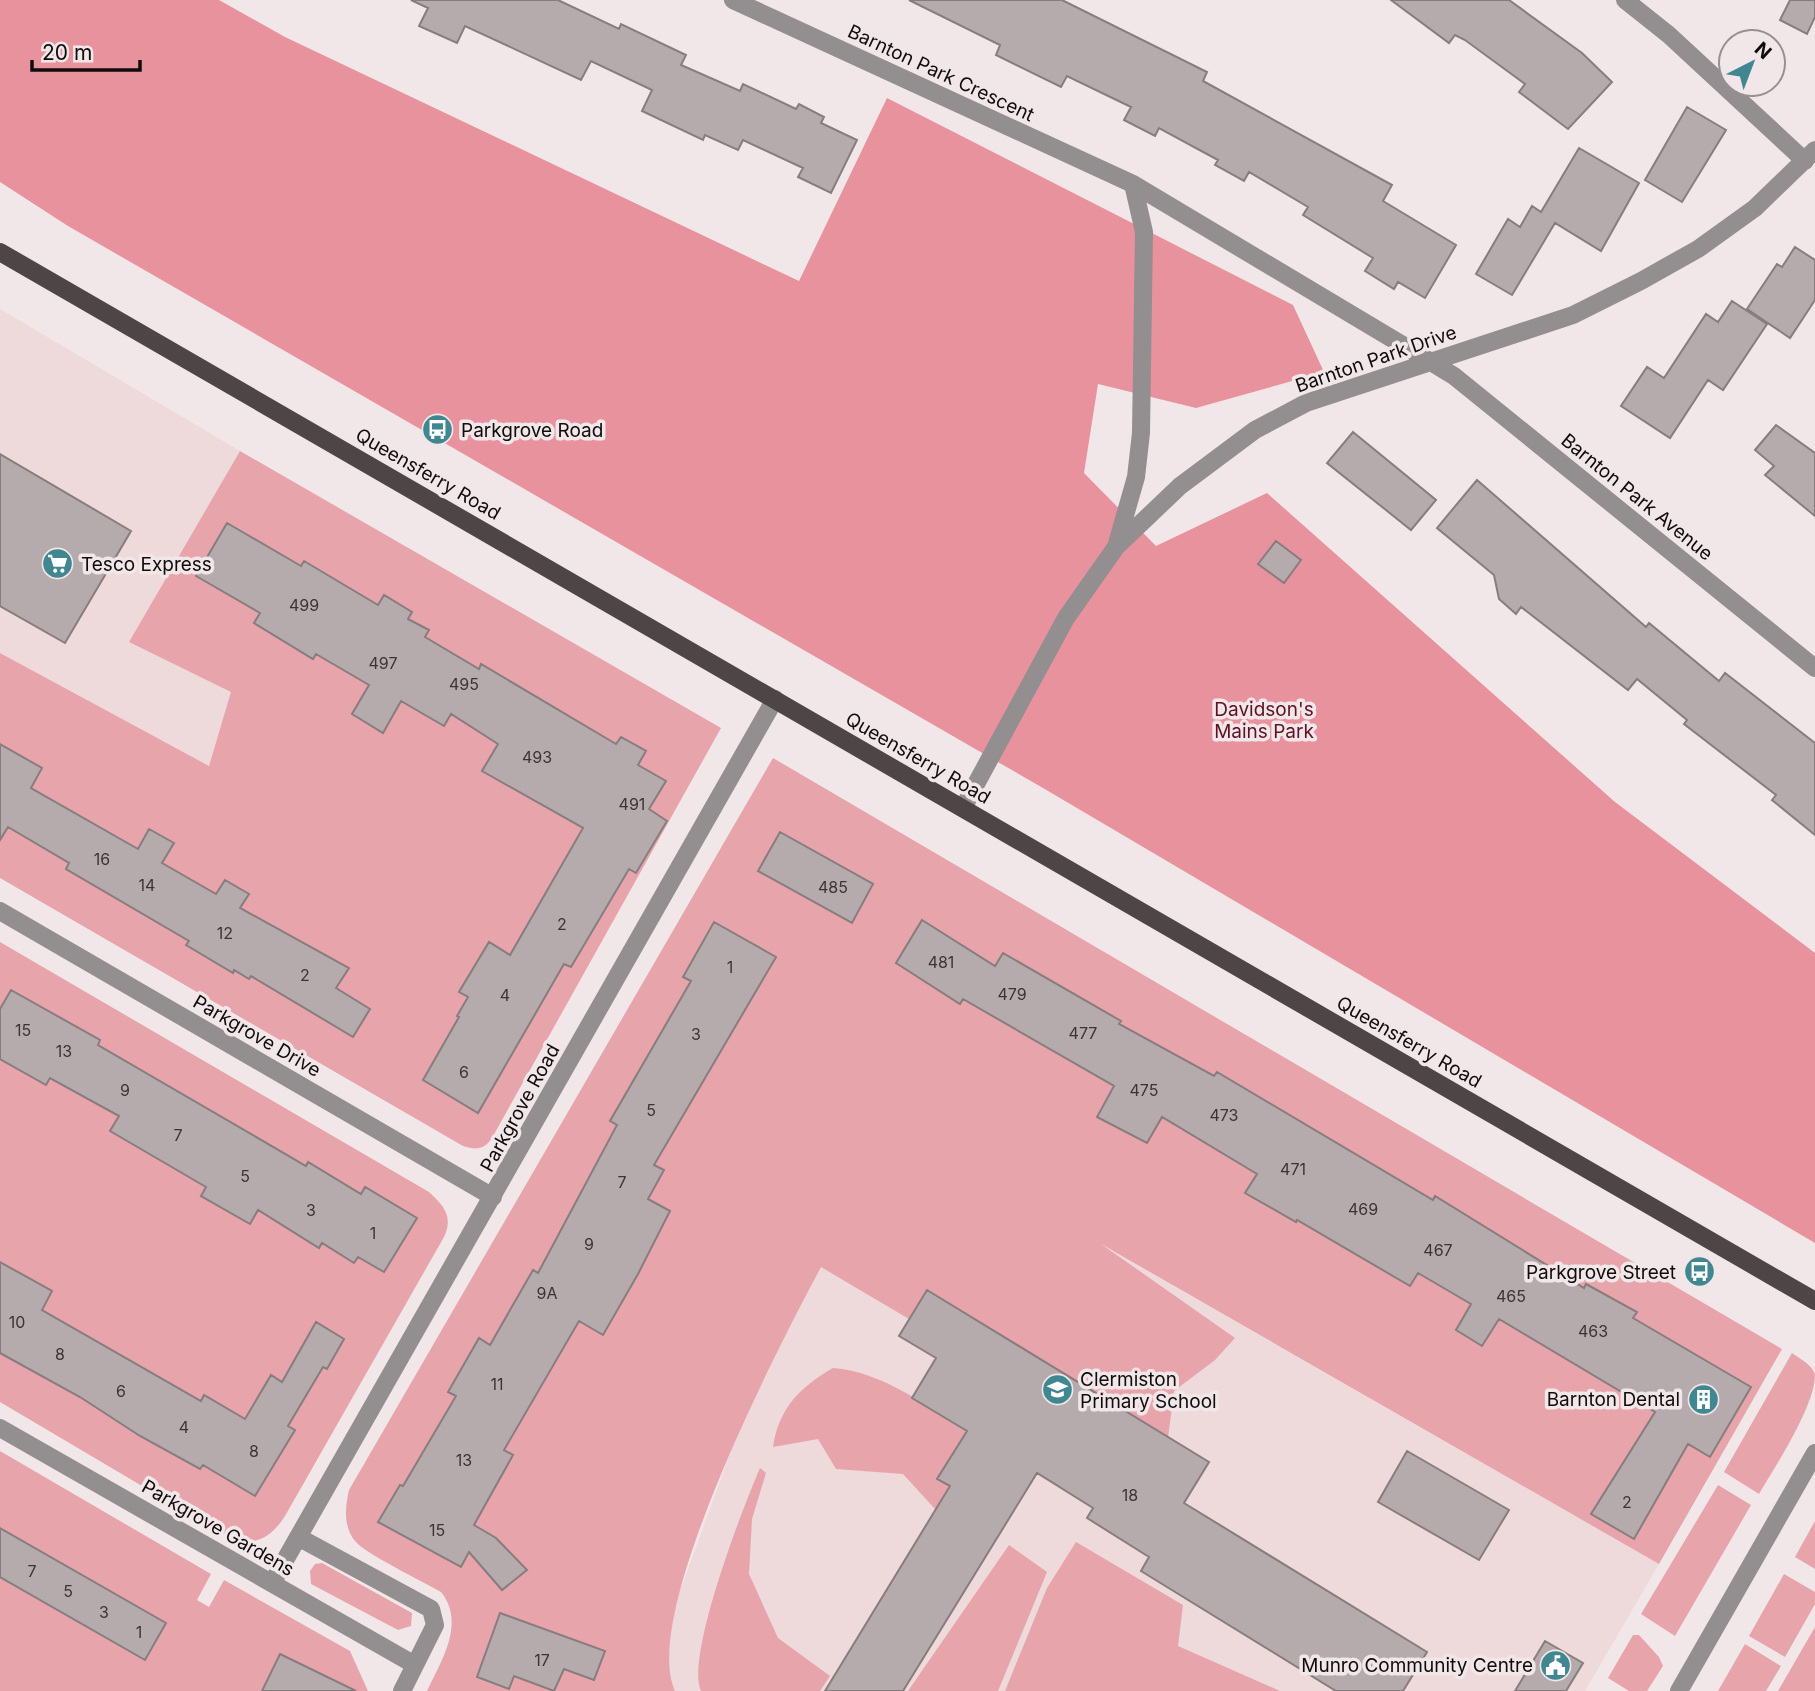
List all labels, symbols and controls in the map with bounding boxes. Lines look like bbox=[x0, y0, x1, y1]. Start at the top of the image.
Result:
street label: Barnton Park Crescent bbox=[844, 20, 1038, 126]
scale bar bbox=[32, 28, 140, 72]
north arrow bbox=[1717, 28, 1787, 98]
text: N bbox=[1750, 37, 1776, 64]
text: 20 m bbox=[42, 40, 92, 65]
street label: Barnton Park Drive bbox=[1292, 321, 1460, 397]
bus stop icon: Parkgrove Road bbox=[421, 413, 455, 447]
place label: Parkgrove Road bbox=[461, 419, 603, 442]
street label: Queensferry Road bbox=[351, 423, 505, 525]
street label: Barnton Park Avenue bbox=[1556, 429, 1718, 565]
supermarket icon: Tesco Express bbox=[41, 547, 75, 581]
place label: Tesco Express bbox=[81, 553, 212, 576]
house number: 499 bbox=[289, 595, 319, 615]
house number: 497 bbox=[369, 653, 398, 673]
house number: 495 bbox=[449, 674, 479, 694]
park label: Davidson's Mains Park bbox=[1214, 698, 1314, 743]
street label: Queensferry Road bbox=[841, 707, 995, 809]
house number: 493 bbox=[522, 747, 552, 767]
house number: 491 bbox=[619, 794, 645, 814]
house number: 16 bbox=[94, 849, 110, 869]
house number: 14 bbox=[139, 875, 155, 895]
house number: 485 bbox=[818, 877, 848, 897]
house number: 2 bbox=[557, 914, 567, 934]
house number: 12 bbox=[217, 923, 233, 943]
house number: 481 bbox=[928, 952, 954, 972]
house number: 1 bbox=[727, 957, 733, 977]
house number: 2 bbox=[300, 965, 310, 985]
house number: 479 bbox=[997, 984, 1027, 1004]
house number: 4 bbox=[500, 985, 510, 1005]
street label: Parkgrove Drive bbox=[189, 990, 325, 1082]
street label: Queensferry Road bbox=[1332, 991, 1486, 1093]
house number: 15 bbox=[15, 1020, 31, 1040]
house number: 477 bbox=[1069, 1023, 1097, 1043]
house number: 3 bbox=[691, 1024, 701, 1044]
street label: Parkgrove Road bbox=[475, 1040, 565, 1176]
house number: 13 bbox=[56, 1041, 72, 1061]
house number: 6 bbox=[459, 1062, 469, 1082]
house number: 9 bbox=[120, 1080, 130, 1100]
house number: 475 bbox=[1130, 1080, 1158, 1100]
house number: 5 bbox=[646, 1100, 656, 1120]
house number: 473 bbox=[1209, 1105, 1239, 1125]
house number: 7 bbox=[173, 1125, 183, 1145]
house number: 471 bbox=[1280, 1159, 1306, 1179]
house number: 5 bbox=[240, 1166, 250, 1186]
house number: 7 bbox=[617, 1172, 627, 1192]
house number: 469 bbox=[1348, 1199, 1378, 1219]
house number: 3 bbox=[306, 1200, 316, 1220]
house number: 1 bbox=[370, 1223, 376, 1243]
house number: 9 bbox=[584, 1234, 594, 1254]
house number: 467 bbox=[1423, 1240, 1453, 1260]
bus stop icon: Parkgrove Street bbox=[1682, 1255, 1716, 1289]
place label: Parkgrove Street bbox=[1526, 1261, 1676, 1284]
house number: 9A bbox=[537, 1283, 557, 1303]
house number: 465 bbox=[1496, 1286, 1526, 1306]
house number: 10 bbox=[9, 1312, 25, 1332]
house number: 463 bbox=[1578, 1321, 1608, 1341]
house number: 8 bbox=[55, 1344, 65, 1364]
place label: Clermiston Primary School bbox=[1080, 1368, 1217, 1413]
school or university icon: Clermiston Primary School bbox=[1040, 1373, 1074, 1407]
house number: 11 bbox=[490, 1374, 504, 1394]
house number: 6 bbox=[116, 1381, 126, 1401]
building icon: Barnton Dental bbox=[1686, 1382, 1720, 1416]
place label: Barnton Dental bbox=[1547, 1388, 1680, 1411]
house number: 4 bbox=[179, 1417, 189, 1437]
house number: 8 bbox=[249, 1441, 259, 1461]
house number: 13 bbox=[456, 1450, 472, 1470]
street label: Parkgrove Gardens bbox=[138, 1475, 298, 1581]
house number: 18 bbox=[1122, 1485, 1138, 1505]
house number: 2 bbox=[1622, 1492, 1632, 1512]
house number: 15 bbox=[429, 1520, 445, 1540]
house number: 7 bbox=[27, 1561, 37, 1581]
house number: 5 bbox=[63, 1581, 73, 1601]
house number: 3 bbox=[99, 1602, 109, 1622]
house number: 1 bbox=[136, 1622, 142, 1642]
public building icon: Munro Community Centre bbox=[1539, 1648, 1573, 1682]
house number: 17 bbox=[534, 1650, 550, 1670]
place label: Munro Community Centre bbox=[1301, 1654, 1533, 1677]

